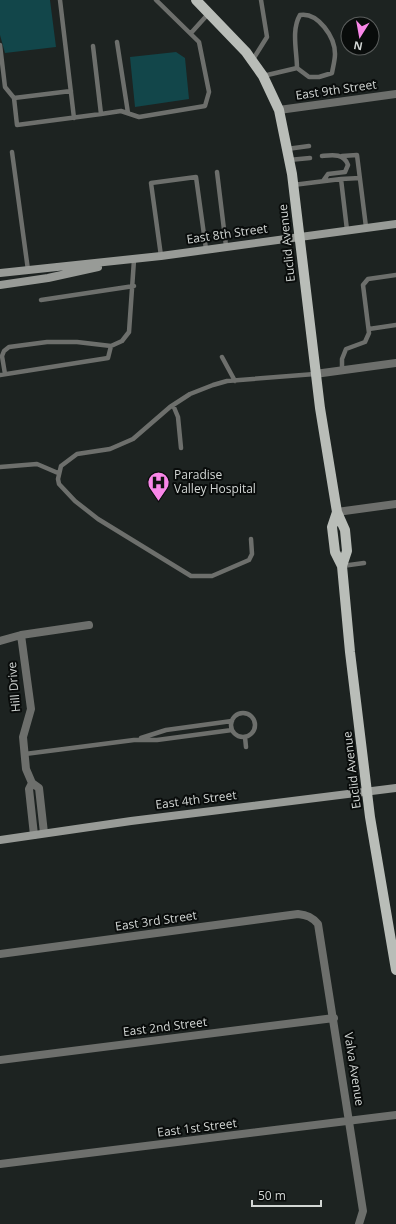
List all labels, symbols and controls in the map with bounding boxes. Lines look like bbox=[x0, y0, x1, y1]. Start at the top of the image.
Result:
north arrow bbox=[340, 16, 380, 56]
text: N bbox=[352, 38, 364, 55]
street label: East 9th Street bbox=[294, 75, 378, 104]
street label: Euclid Avenue bbox=[274, 203, 299, 283]
street label: East 8th Street bbox=[185, 219, 269, 248]
place label: Paradise Valley Hospital bbox=[174, 466, 256, 497]
hospital icon: Paradise Valley Hospital bbox=[145, 469, 171, 502]
street label: Hill Drive bbox=[3, 661, 24, 713]
street label: Euclid Avenue bbox=[338, 730, 365, 810]
street label: East 4th Street bbox=[154, 786, 237, 813]
street label: East 3rd Street bbox=[114, 906, 198, 935]
street label: East 2nd Street bbox=[122, 1013, 208, 1040]
street label: Valva Avenue bbox=[340, 1031, 369, 1107]
street label: East 1st Street bbox=[156, 1114, 238, 1141]
scale bar bbox=[252, 1182, 321, 1208]
text: 50 m bbox=[258, 1187, 286, 1204]

